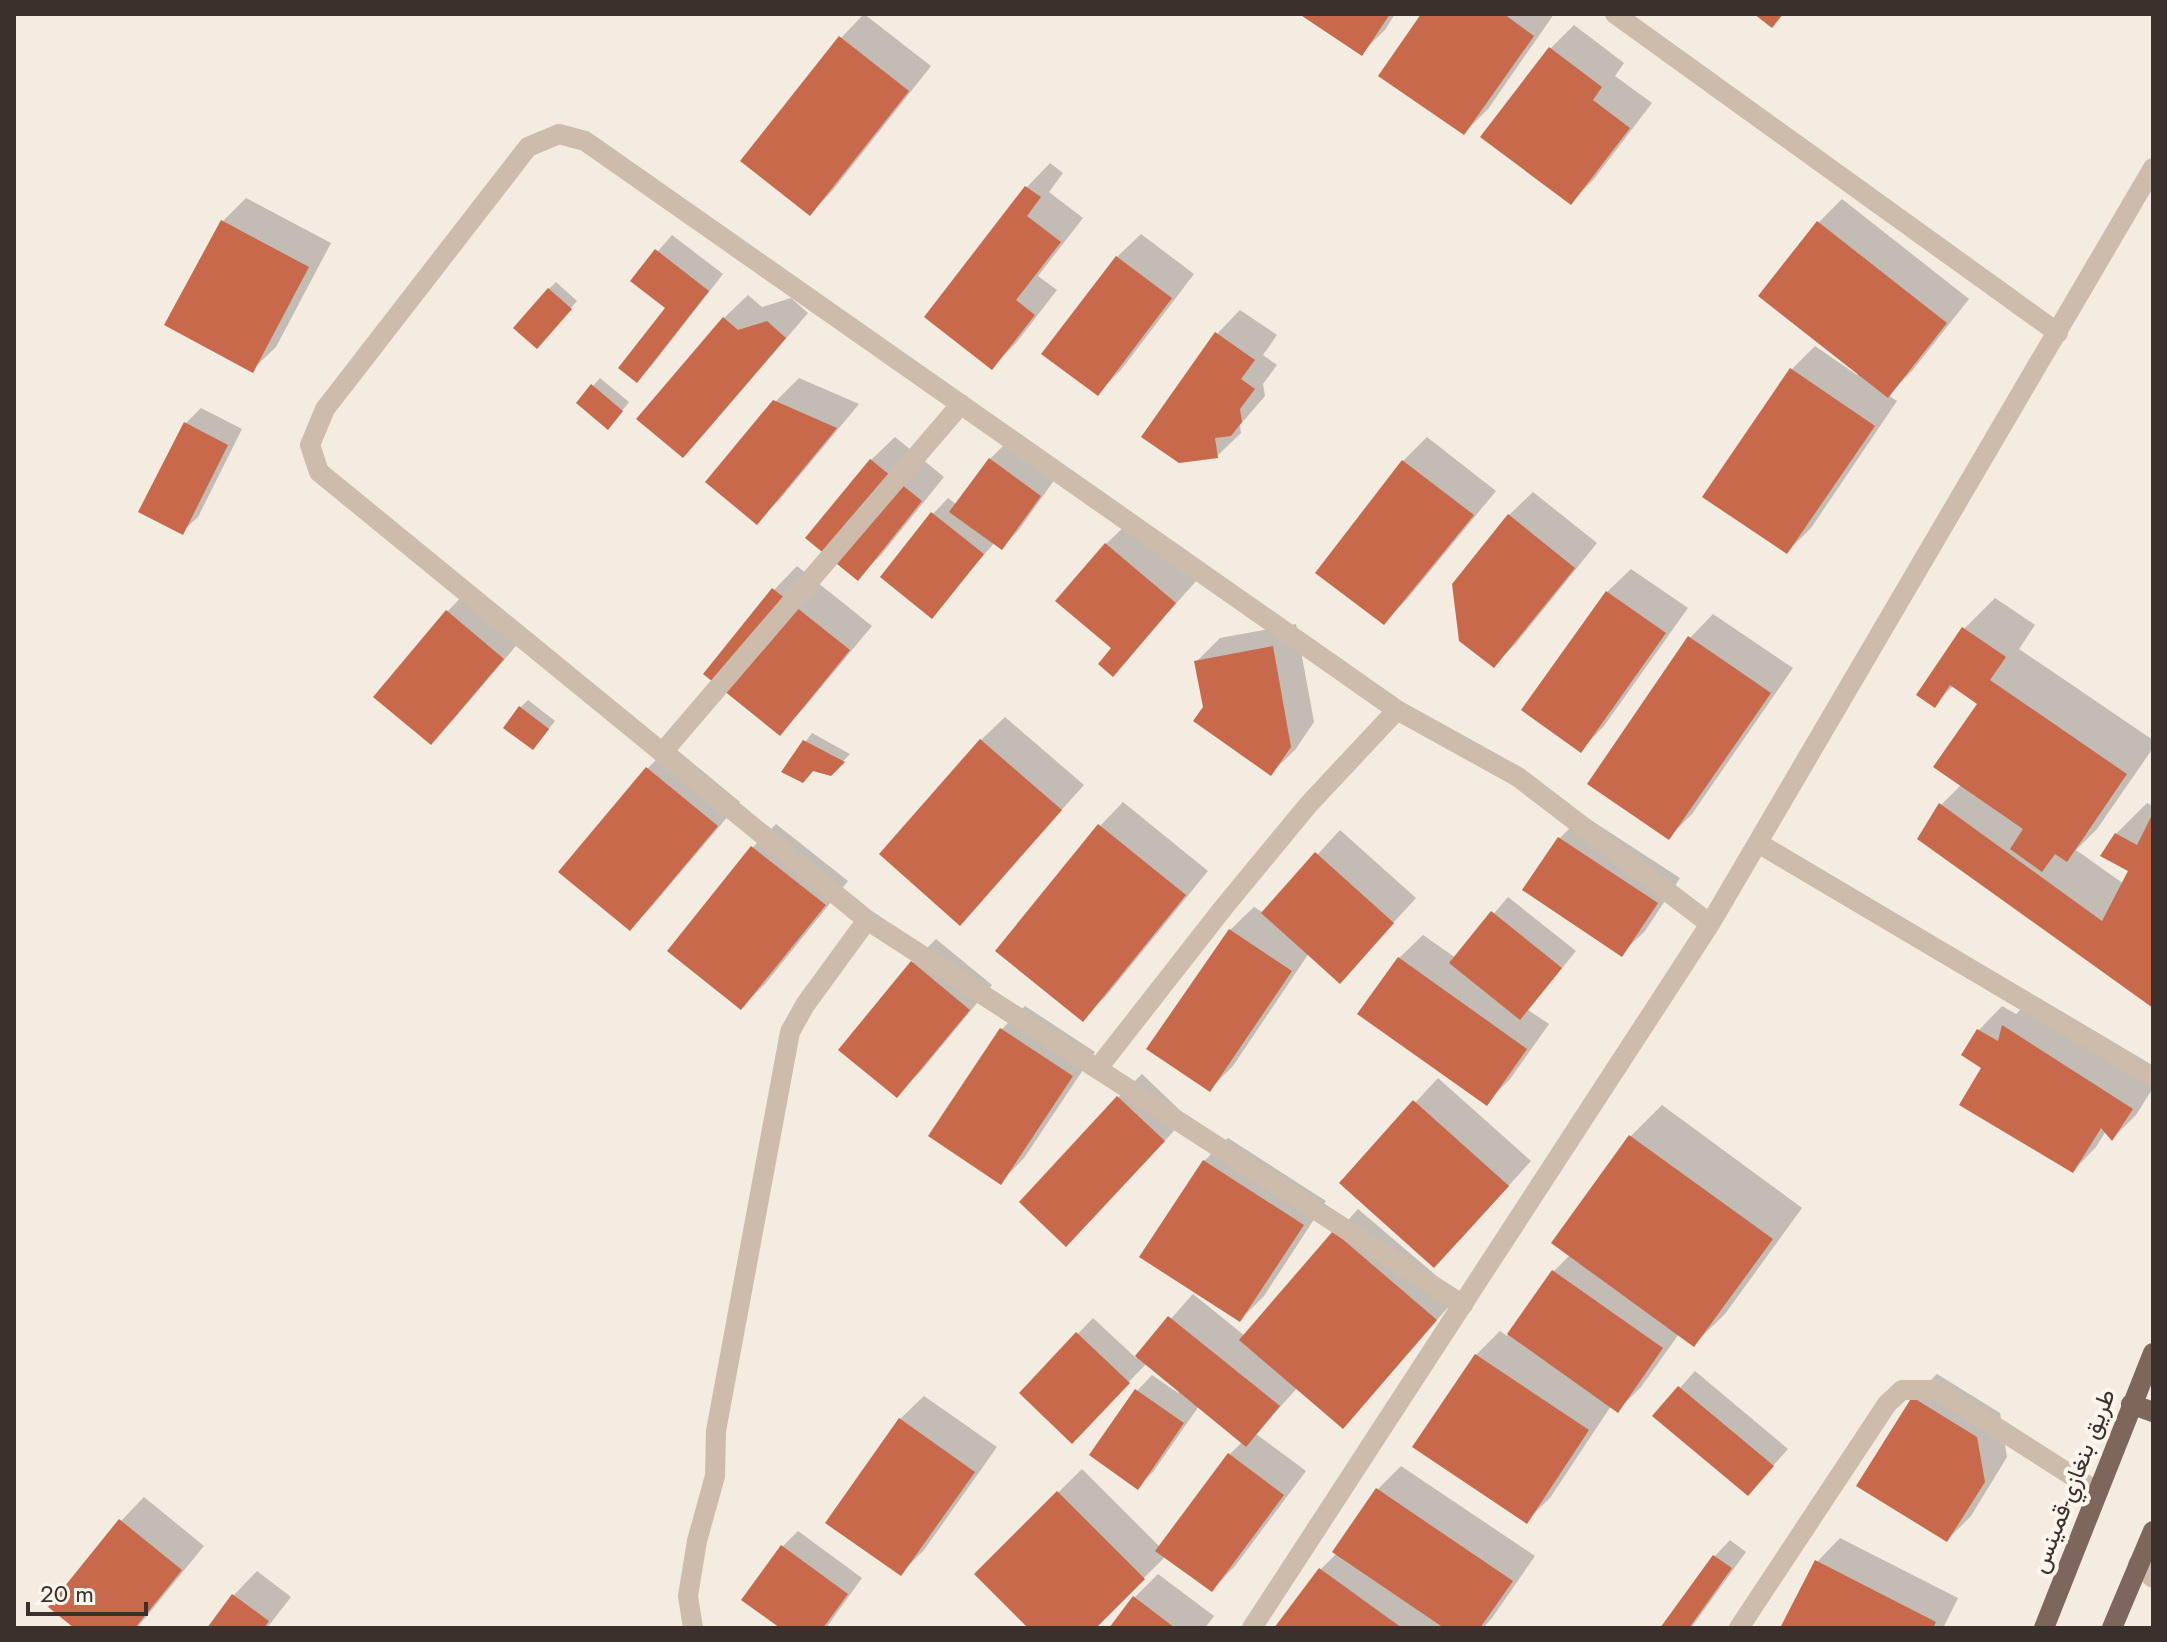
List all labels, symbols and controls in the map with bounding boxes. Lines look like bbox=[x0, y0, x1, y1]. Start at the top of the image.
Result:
street label: طريق بنغازي-قمينس bbox=[2021, 1384, 2126, 1579]
scale bar bbox=[28, 1566, 146, 1616]
text: 20 m bbox=[40, 1576, 94, 1611]

